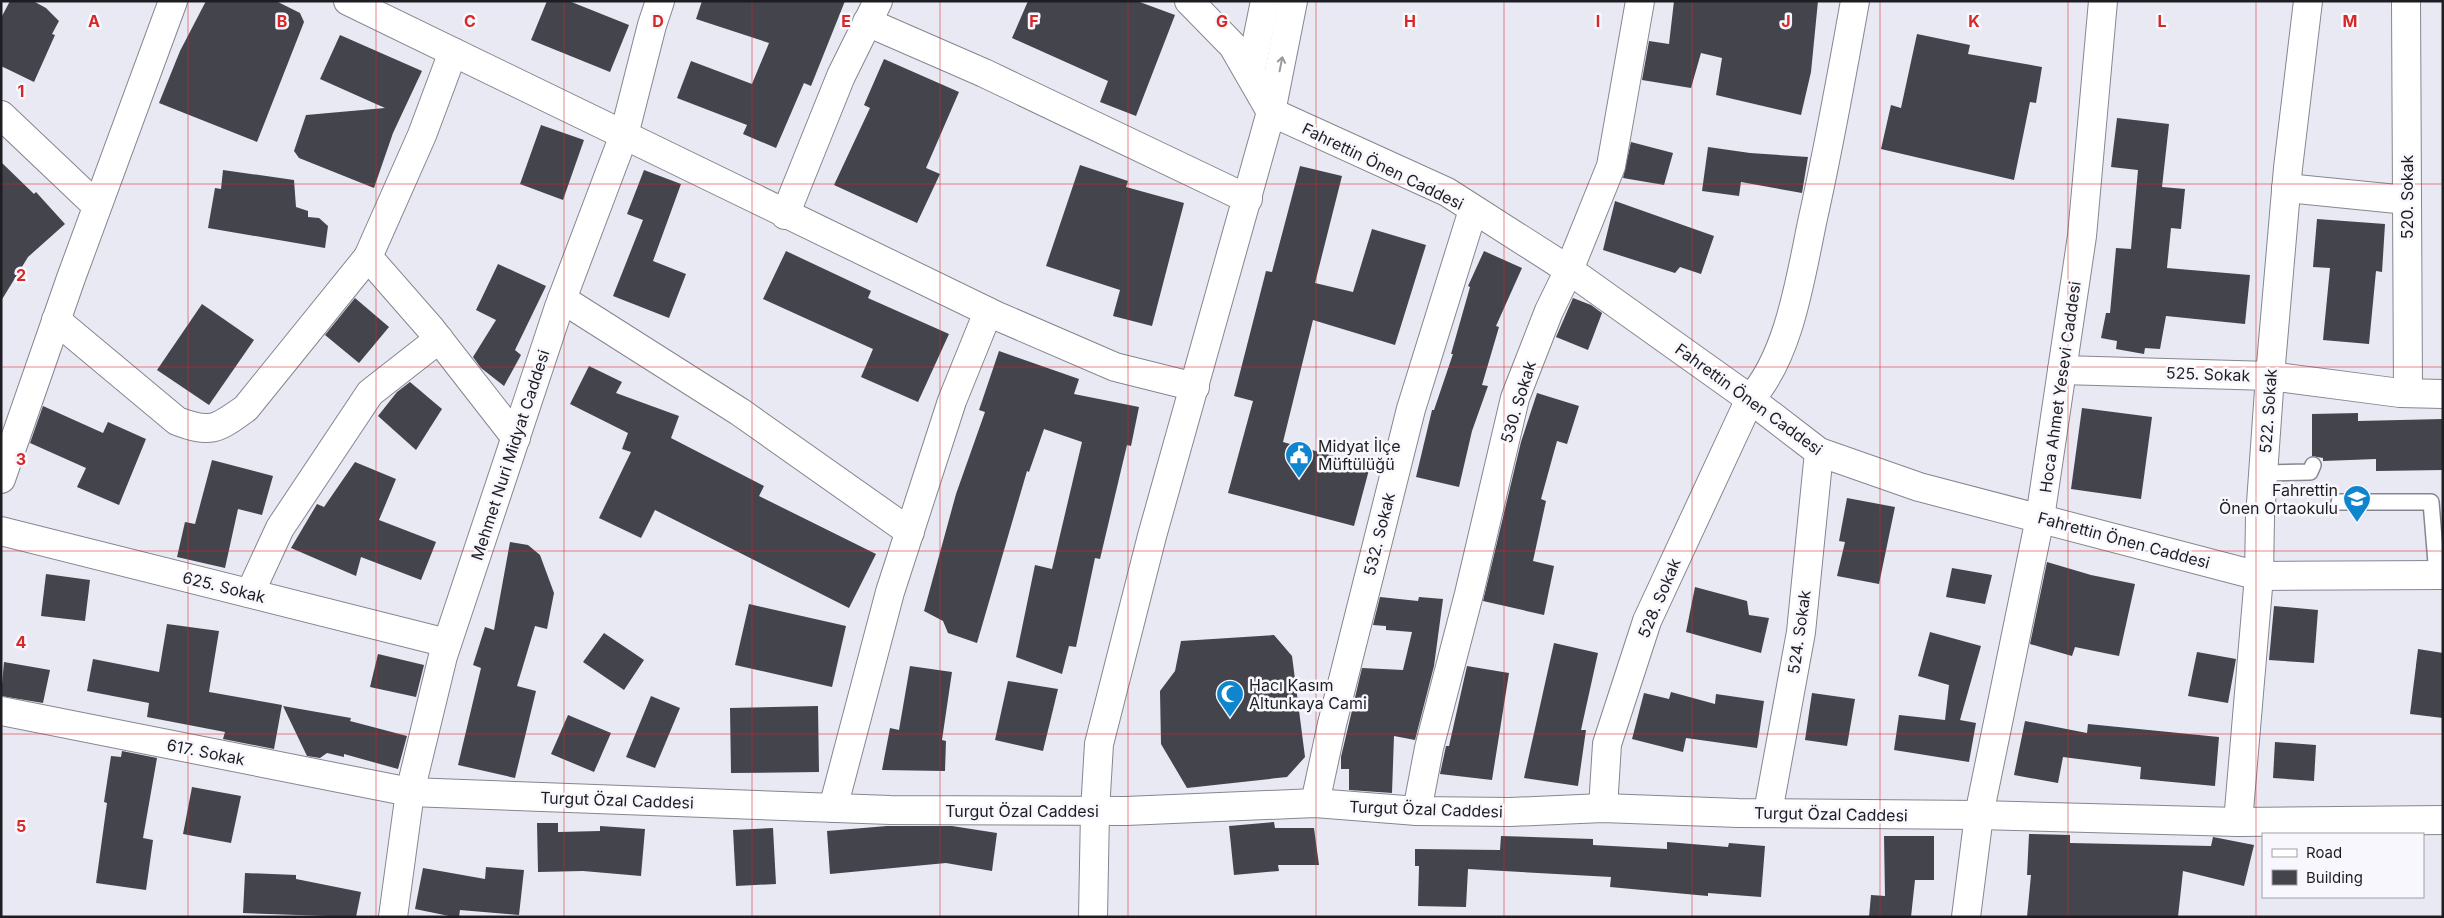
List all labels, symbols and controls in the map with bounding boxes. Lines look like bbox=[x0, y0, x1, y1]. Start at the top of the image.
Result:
text: A bbox=[88, 11, 100, 31]
text: B bbox=[277, 11, 287, 31]
text: C bbox=[464, 11, 476, 31]
text: D bbox=[652, 11, 664, 31]
text: E bbox=[841, 11, 851, 31]
text: F bbox=[1029, 11, 1039, 31]
text: G bbox=[1216, 11, 1228, 31]
text: H bbox=[1404, 11, 1416, 31]
text: I bbox=[1596, 11, 1600, 31]
text: J bbox=[1781, 11, 1791, 31]
text: K bbox=[1968, 11, 1980, 31]
text: L bbox=[2157, 11, 2167, 31]
text: M bbox=[2343, 11, 2357, 31]
one-way arrow bbox=[1277, 57, 1286, 73]
text: 1 bbox=[18, 81, 24, 101]
street label: Fahrettin Önen Caddesi bbox=[1299, 118, 1467, 214]
street label: 520. Sokak bbox=[2397, 154, 2417, 239]
text: 2 bbox=[16, 265, 26, 285]
street label: Hoca Ahmet Yesevi Caddesi bbox=[2035, 280, 2085, 494]
street label: Fahrettin Önen Caddesi bbox=[1671, 339, 1827, 459]
street label: Mehmet Nuri Midyat Caddesi bbox=[466, 347, 554, 563]
street label: 530. Sokak bbox=[1496, 358, 1540, 445]
street label: 525. Sokak bbox=[2166, 363, 2251, 385]
street label: 522. Sokak bbox=[2255, 368, 2281, 454]
place label: Midyat İlçe Müftülüğü bbox=[1318, 436, 1400, 474]
public building icon: Midyat İlçe Müftülüğü bbox=[1284, 440, 1314, 479]
text: 3 bbox=[16, 449, 26, 469]
place label: Fahrettin Önen Ortaokulu bbox=[2219, 480, 2338, 518]
school or university icon: Fahrettin Önen Ortaokulu bbox=[2342, 484, 2372, 523]
street label: 532. Sokak bbox=[1359, 490, 1399, 578]
street label: Fahrettin Önen Caddesi bbox=[2036, 507, 2212, 573]
street label: 528. Sokak bbox=[1633, 555, 1685, 641]
street label: 625. Sokak bbox=[181, 567, 268, 607]
street label: 524. Sokak bbox=[1783, 589, 1815, 675]
text: 4 bbox=[16, 632, 27, 652]
place label: Hacı Kasım Altunkaya Cami bbox=[1249, 675, 1367, 713]
mosque icon: Hacı Kasım Altunkaya Cami bbox=[1215, 679, 1245, 718]
street label: 617. Sokak bbox=[165, 735, 247, 769]
street label: Turgut Özal Caddesi bbox=[540, 787, 694, 813]
street label: Turgut Özal Caddesi bbox=[1349, 796, 1503, 822]
street label: Turgut Özal Caddesi bbox=[945, 801, 1099, 821]
street label: Turgut Özal Caddesi bbox=[1754, 803, 1908, 825]
text: 5 bbox=[16, 816, 26, 836]
legend bbox=[2262, 833, 2424, 898]
text: Road bbox=[2306, 843, 2342, 862]
text: Building bbox=[2306, 868, 2363, 887]

